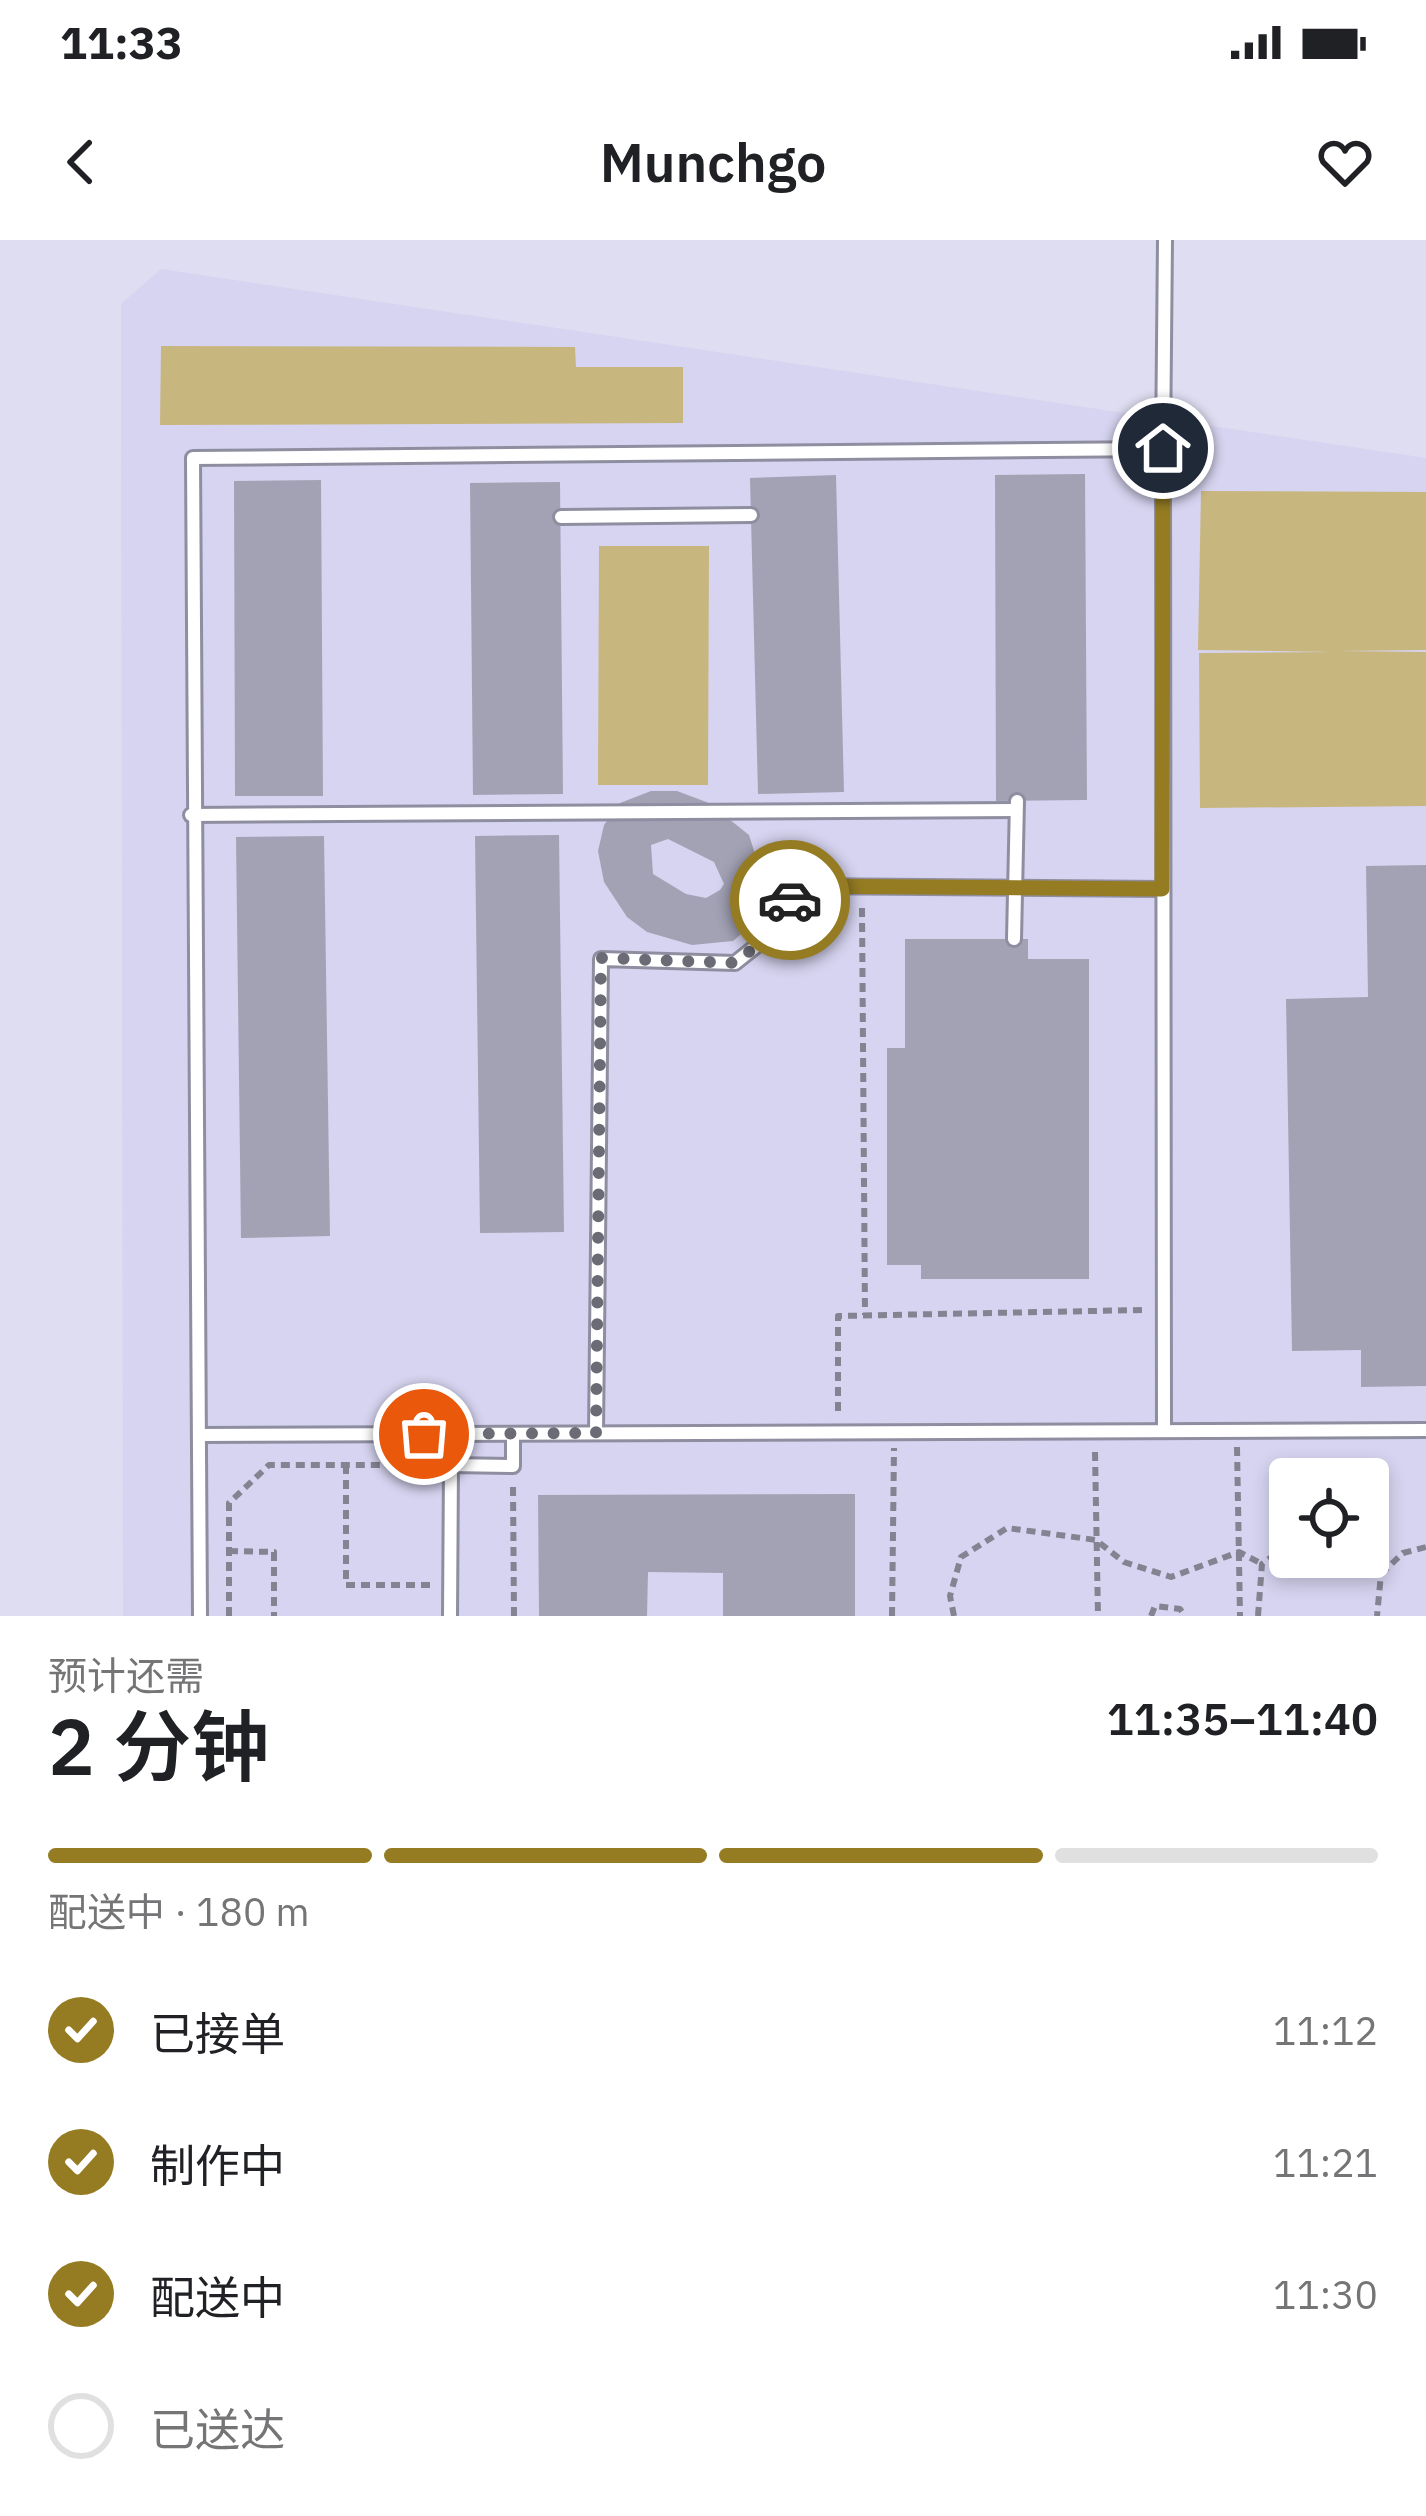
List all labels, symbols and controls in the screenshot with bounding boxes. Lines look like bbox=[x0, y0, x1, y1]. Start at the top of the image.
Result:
text: 11:33 bbox=[60, 13, 183, 71]
text: Munchgo bbox=[600, 127, 826, 197]
icon: back bbox=[48, 129, 114, 195]
icon: heart bbox=[1312, 129, 1378, 195]
pin bbox=[1112, 397, 1214, 499]
icon: home bbox=[1130, 415, 1196, 481]
courier bbox=[730, 840, 850, 960]
icon: car bbox=[757, 867, 823, 933]
pin bbox=[373, 1383, 475, 1485]
icon: bag bbox=[391, 1401, 457, 1467]
map controls bbox=[1269, 1458, 1389, 1578]
button: locate bbox=[1269, 1458, 1389, 1578]
text: 预计还需 bbox=[48, 1650, 204, 1701]
text: 11:35–11:40 bbox=[1107, 1689, 1378, 1747]
text: 2 分钟 bbox=[48, 1695, 269, 1796]
text: 配送中 · 180 m bbox=[48, 1886, 310, 1937]
icon: check bbox=[48, 1997, 114, 2063]
text: 已接单 bbox=[150, 2004, 285, 2062]
text: 11:12 bbox=[1273, 2005, 1378, 2056]
icon: check bbox=[48, 2129, 114, 2195]
text: 制作中 bbox=[150, 2136, 285, 2194]
text: 11:21 bbox=[1273, 2137, 1378, 2188]
icon: check bbox=[48, 2261, 114, 2327]
text: 配送中 bbox=[150, 2268, 285, 2326]
text: 11:30 bbox=[1273, 2269, 1378, 2320]
text: 已送达 bbox=[150, 2400, 285, 2458]

